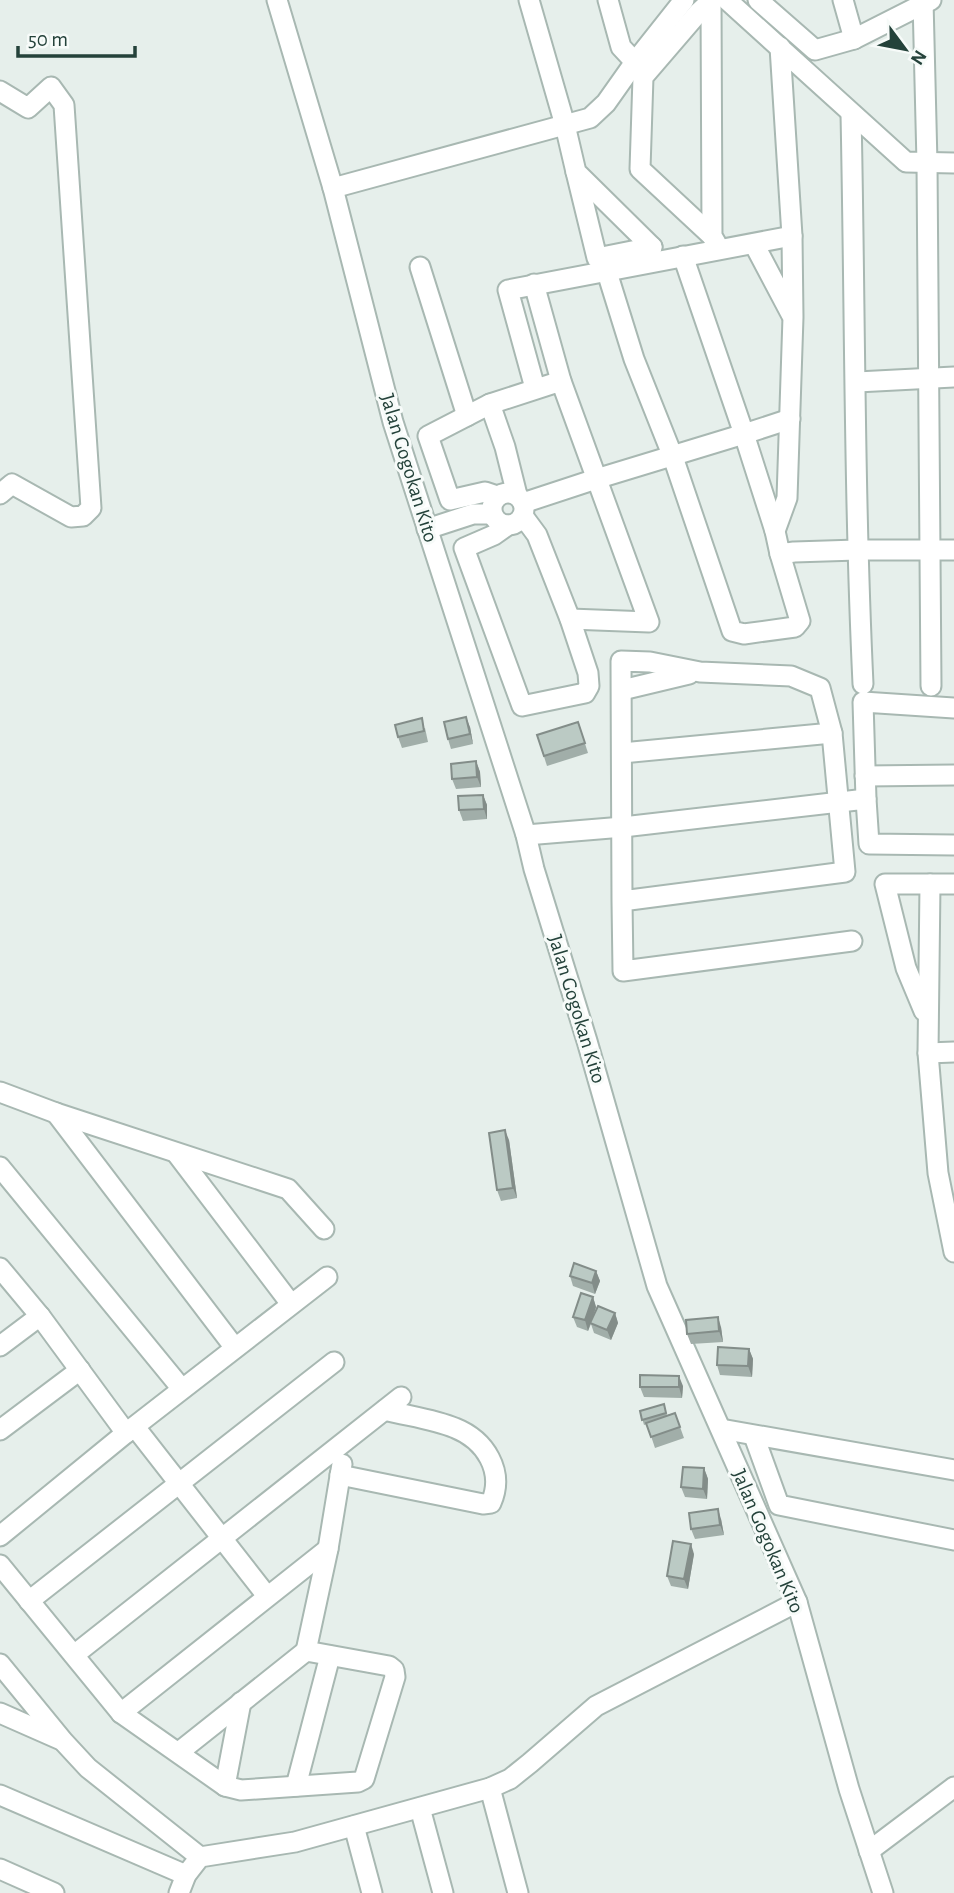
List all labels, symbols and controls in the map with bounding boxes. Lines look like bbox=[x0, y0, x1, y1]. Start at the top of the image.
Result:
scale bar bbox=[18, 14, 135, 58]
north arrow bbox=[870, 14, 940, 84]
text: 50 m bbox=[28, 29, 68, 50]
text: N bbox=[907, 47, 930, 68]
street label: Jalan Gogokan Kito bbox=[376, 391, 442, 545]
street label: Jalan Gogokan Kito bbox=[544, 932, 610, 1086]
street label: Jalan Gogokan Kito bbox=[728, 1466, 808, 1616]

